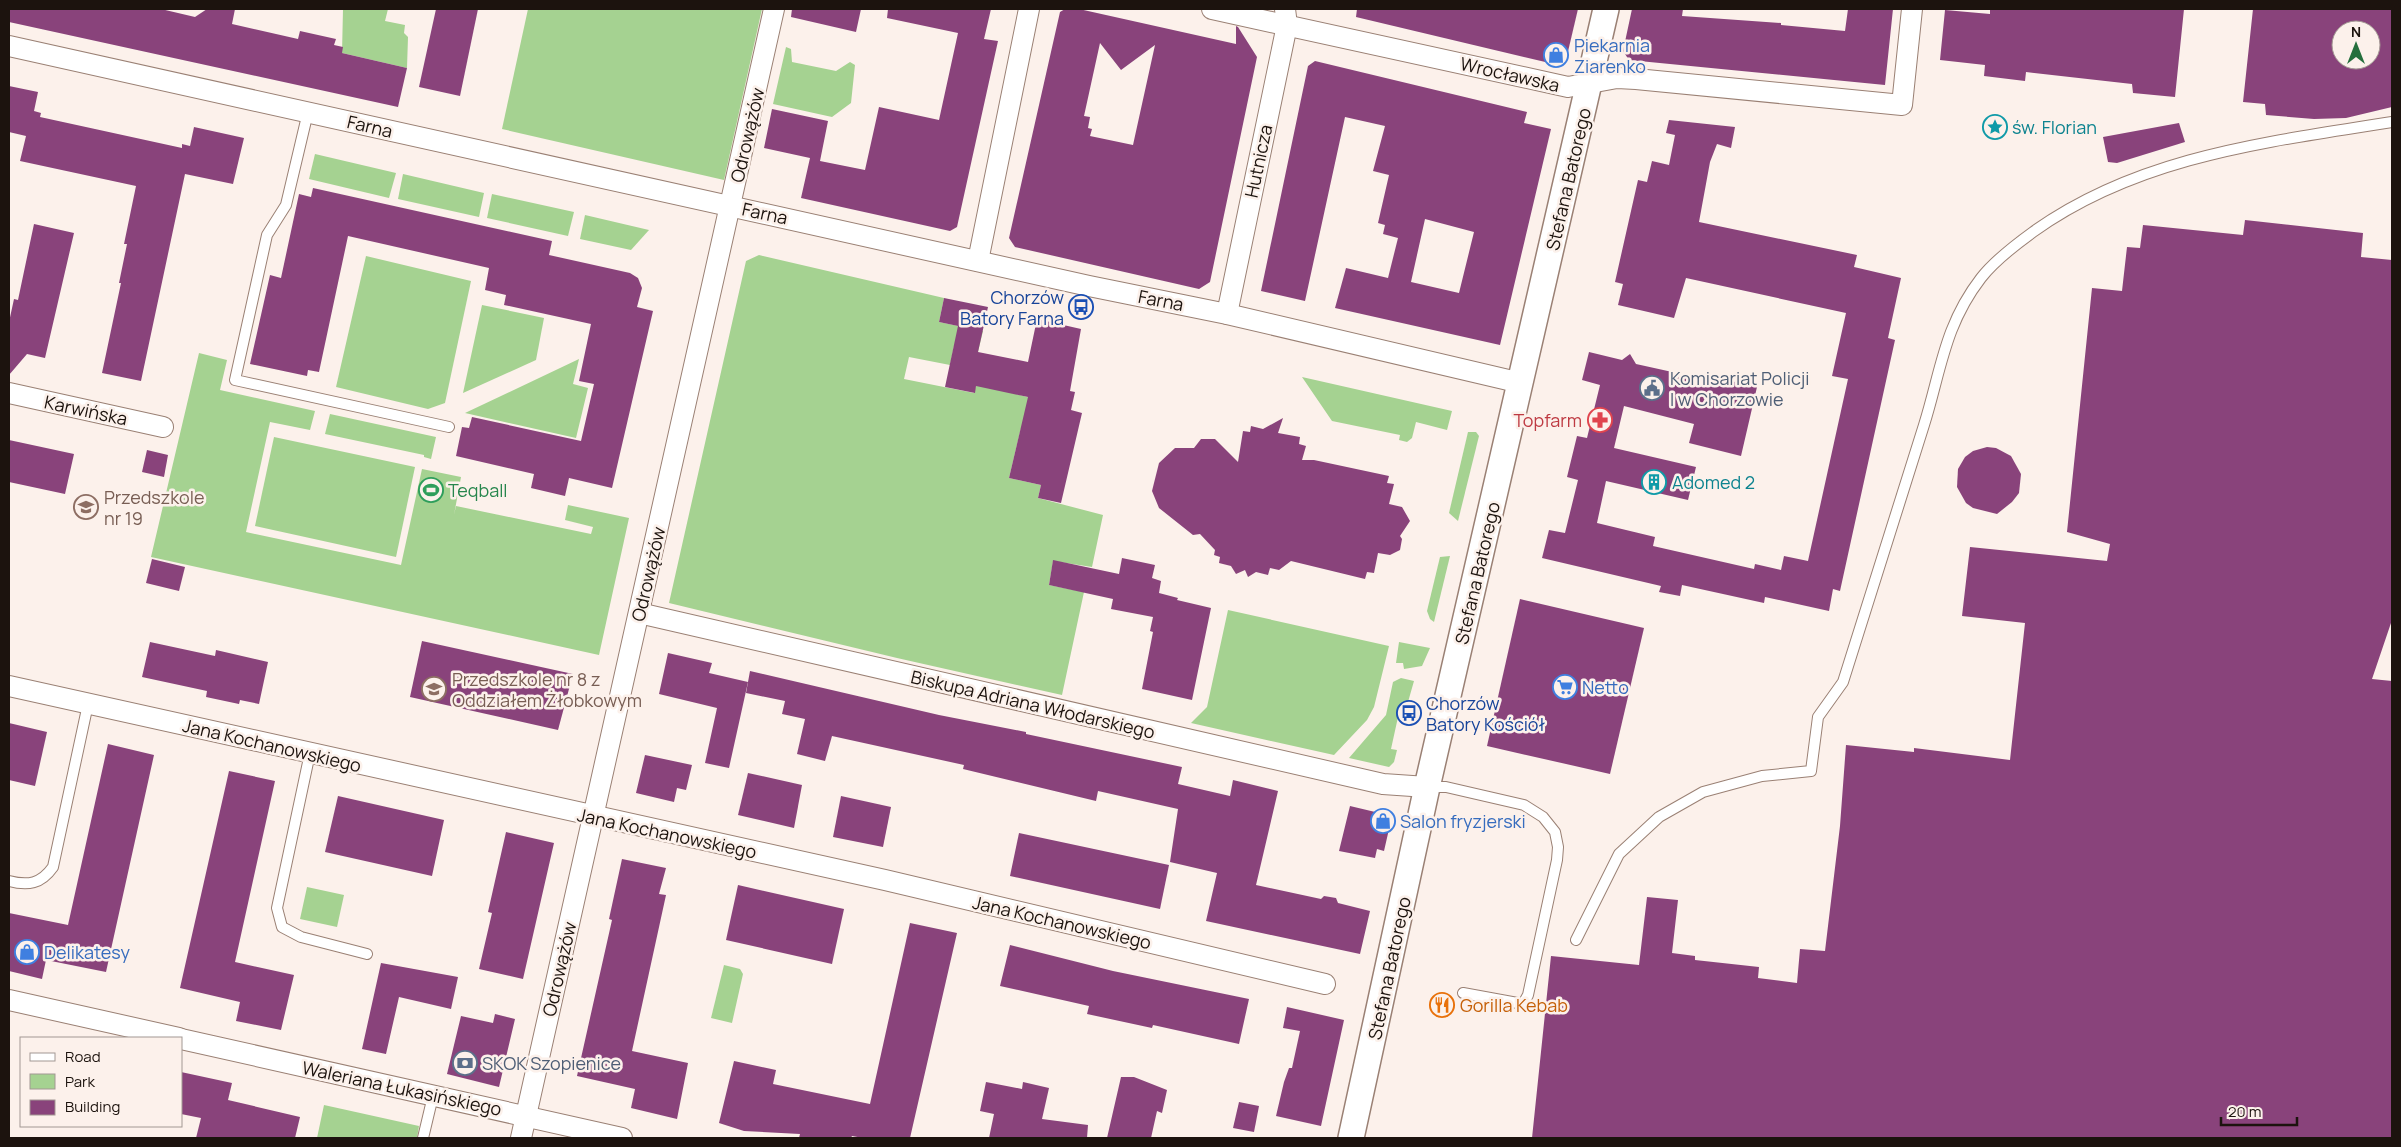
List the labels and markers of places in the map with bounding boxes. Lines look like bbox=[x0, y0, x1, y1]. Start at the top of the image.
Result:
place label: Piekarnia Ziarenko bbox=[1574, 33, 1650, 78]
shop icon: Piekarnia Ziarenko bbox=[1543, 42, 1569, 68]
place icon: św. Florian bbox=[1982, 114, 2008, 140]
place label: św. Florian bbox=[2012, 115, 2097, 139]
place label: Chorzów Batory Farna bbox=[960, 285, 1064, 330]
bus stop icon: Chorzów Batory Farna bbox=[1068, 294, 1094, 320]
place label: Komisariat Policji I w Chorzowie bbox=[1670, 366, 1810, 411]
public building icon: Komisariat Policji I w Chorzowie bbox=[1639, 375, 1665, 401]
pharmacy icon: Topfarm bbox=[1587, 407, 1613, 433]
place label: Topfarm bbox=[1514, 408, 1582, 432]
building icon: Adomed 2 bbox=[1641, 469, 1667, 495]
place label: Adomed 2 bbox=[1672, 470, 1755, 494]
sports icon: Teqball bbox=[418, 477, 444, 503]
place label: Teqball bbox=[448, 478, 508, 502]
place label: Przedszkole nr 19 bbox=[104, 485, 204, 530]
school or university icon: Przedszkole nr 19 bbox=[73, 494, 99, 520]
place label: Przedszkole nr 8 z Oddziałem Żłobkowym bbox=[452, 667, 642, 712]
supermarket icon: Netto bbox=[1552, 674, 1578, 700]
place label: Netto bbox=[1582, 675, 1629, 699]
school or university icon: Przedszkole nr 8 z Oddziałem Żłobkowym bbox=[421, 676, 447, 702]
place label: Chorzów Batory Kościół bbox=[1426, 691, 1546, 736]
bus stop icon: Chorzów Batory Kościół bbox=[1396, 700, 1422, 726]
shop icon: Salon fryzjerski bbox=[1370, 808, 1396, 834]
place label: Salon fryzjerski bbox=[1400, 809, 1526, 833]
shop icon: Delikatesy bbox=[14, 939, 40, 965]
place label: Delikatesy bbox=[44, 940, 130, 964]
restaurant icon: Gorilla Kebab bbox=[1429, 992, 1455, 1018]
place label: Gorilla Kebab bbox=[1460, 993, 1568, 1017]
bank icon: SKOK Szopienice bbox=[452, 1050, 478, 1076]
place label: SKOK Szopienice bbox=[482, 1051, 621, 1075]

